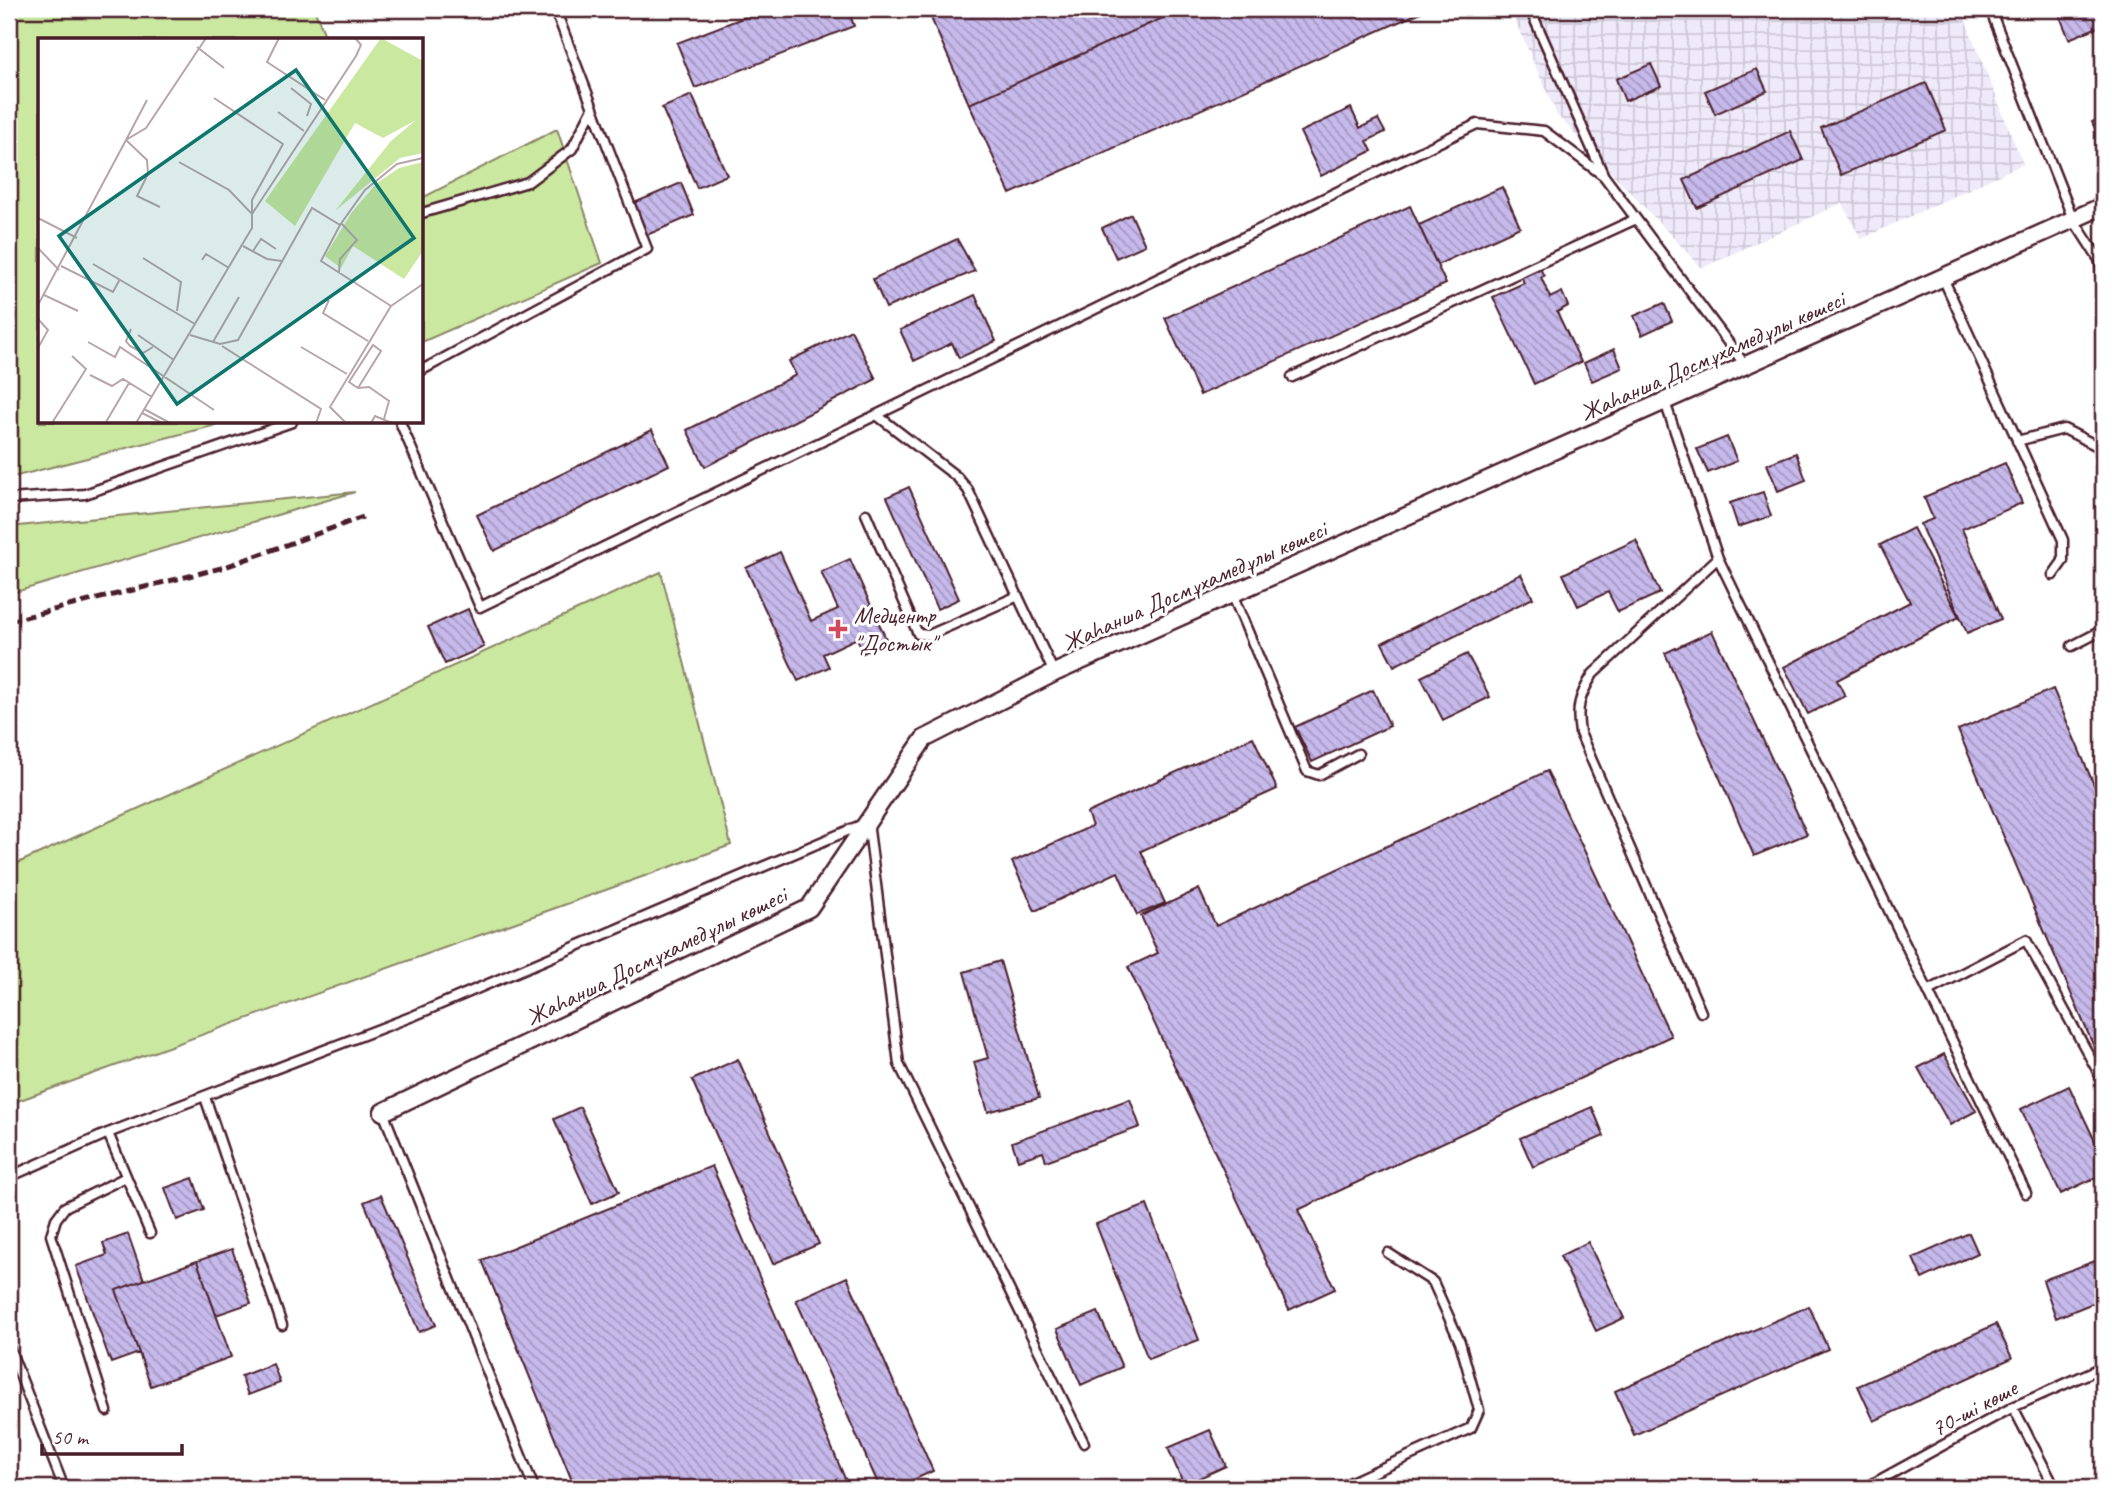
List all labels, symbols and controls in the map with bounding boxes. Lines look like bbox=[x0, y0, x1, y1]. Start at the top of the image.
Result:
inset map bbox=[38, 38, 424, 424]
street label: Жаһанша Досмұхамедұлы көшесі bbox=[1575, 283, 1851, 428]
street label: Жаһанша Досмұхамедұлы көшесі bbox=[1057, 513, 1333, 658]
place label: Медцентр "Достык" bbox=[854, 600, 941, 658]
marker: Медцентр "Достык" bbox=[828, 619, 848, 639]
street label: Жаһанша Досмұхамедұлы көшесі bbox=[521, 879, 794, 1032]
street label: 70-ші көше bbox=[1926, 1372, 2024, 1443]
scale bar bbox=[42, 1413, 182, 1457]
text: 50 m bbox=[52, 1424, 90, 1450]

